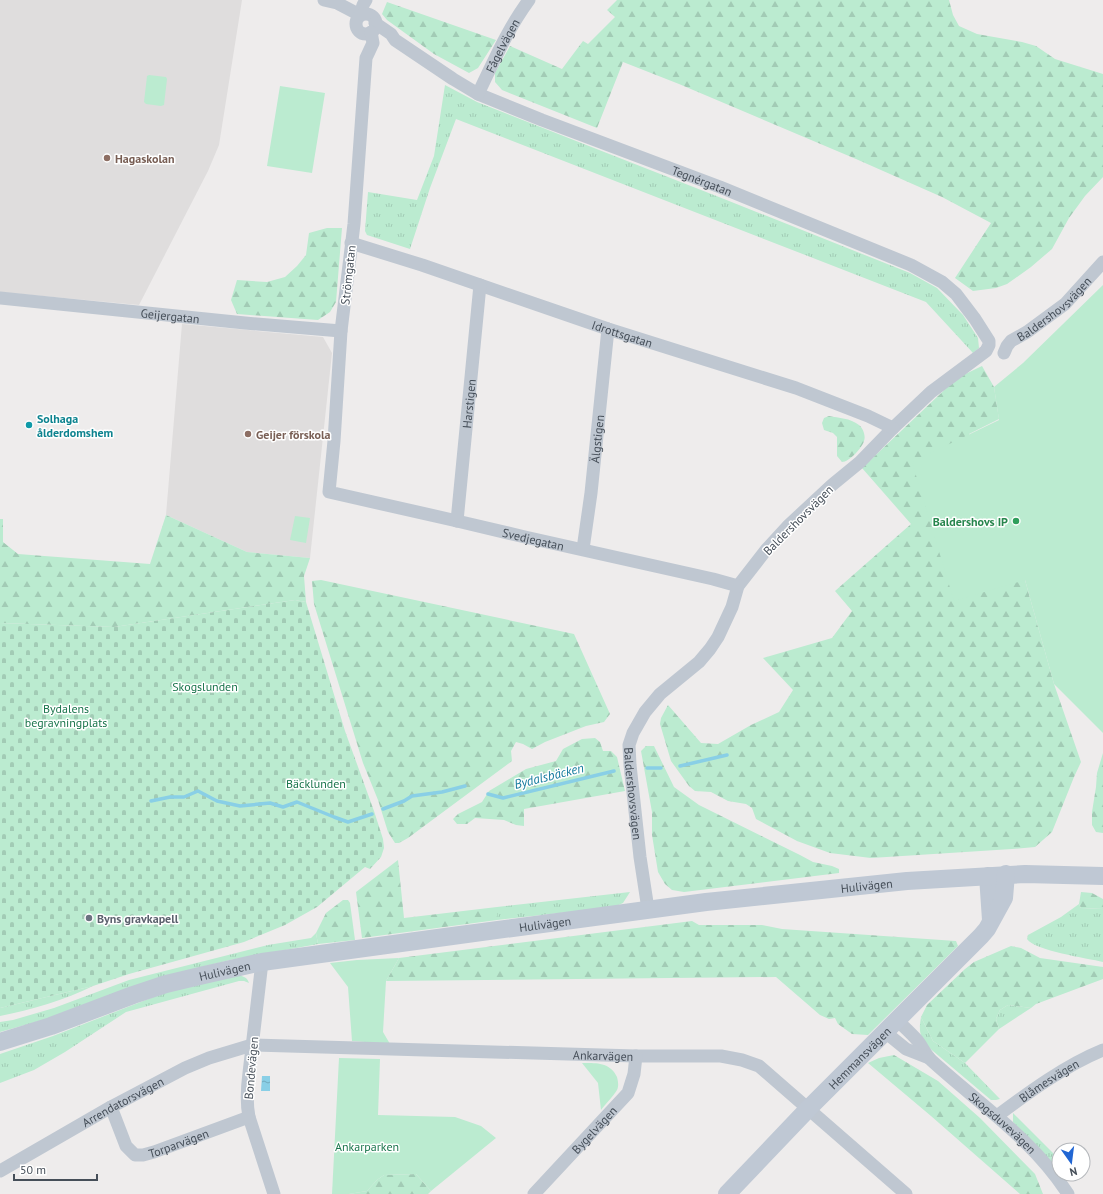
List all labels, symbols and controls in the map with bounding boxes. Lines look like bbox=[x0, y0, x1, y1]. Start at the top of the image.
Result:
street label: Fågelvägen bbox=[482, 16, 522, 75]
place label: Hagaskolan bbox=[115, 151, 174, 166]
marker: Hagaskolan bbox=[102, 153, 112, 163]
street label: Tegnérgatan bbox=[670, 162, 735, 199]
street label: Strömgatan bbox=[337, 245, 359, 305]
street label: Baldershovsvägen bbox=[1014, 273, 1094, 344]
street label: Geijergatan bbox=[140, 305, 200, 326]
street label: Idrottsgatan bbox=[590, 317, 654, 350]
street label: Harstigen bbox=[459, 378, 478, 429]
place label: Solhaga ålderdomshem bbox=[37, 411, 114, 440]
street label: Älgstigen bbox=[587, 414, 607, 464]
marker: Solhaga ålderdomshem bbox=[24, 420, 34, 430]
place label: Geijer förskola bbox=[256, 427, 330, 442]
marker: Geijer förskola bbox=[243, 429, 253, 439]
street label: Baldershovsvägen bbox=[760, 482, 836, 558]
place label: Baldershovs IP bbox=[933, 514, 1008, 529]
marker: Baldershovs IP bbox=[1011, 516, 1021, 526]
street label: Svedjegatan bbox=[501, 524, 566, 553]
park label: Skogslunden bbox=[172, 679, 238, 694]
park label: Bydalens begravningplats bbox=[25, 701, 107, 730]
street label: Baldershovsvägen bbox=[622, 747, 646, 841]
water label: Bydalsbäcken bbox=[512, 759, 586, 793]
park label: Bäcklunden bbox=[286, 776, 346, 791]
street label: Hulivägen bbox=[840, 875, 893, 895]
place label: Byns gravkapell bbox=[97, 911, 179, 926]
marker: Byns gravkapell bbox=[84, 913, 94, 923]
street label: Hulivägen bbox=[518, 913, 572, 934]
street label: Hulivägen bbox=[197, 957, 252, 983]
street label: Hemmansvägen bbox=[825, 1023, 894, 1092]
street label: Bondevägen bbox=[241, 1036, 261, 1100]
street label: Ankarvägen bbox=[573, 1047, 634, 1063]
street label: Blåmesvägen bbox=[1016, 1055, 1081, 1105]
street label: Arrendatorsvägen bbox=[79, 1073, 166, 1130]
street label: Skogsduvevägen bbox=[966, 1089, 1040, 1157]
street label: Bygelvägen bbox=[568, 1103, 620, 1156]
street label: Torparvägen bbox=[147, 1125, 211, 1161]
park label: Ankarparken bbox=[335, 1139, 399, 1154]
north arrow bbox=[1051, 1142, 1091, 1182]
scale bar bbox=[14, 1156, 97, 1182]
text: 50 m bbox=[20, 1162, 46, 1177]
text: N bbox=[1068, 1164, 1079, 1179]

